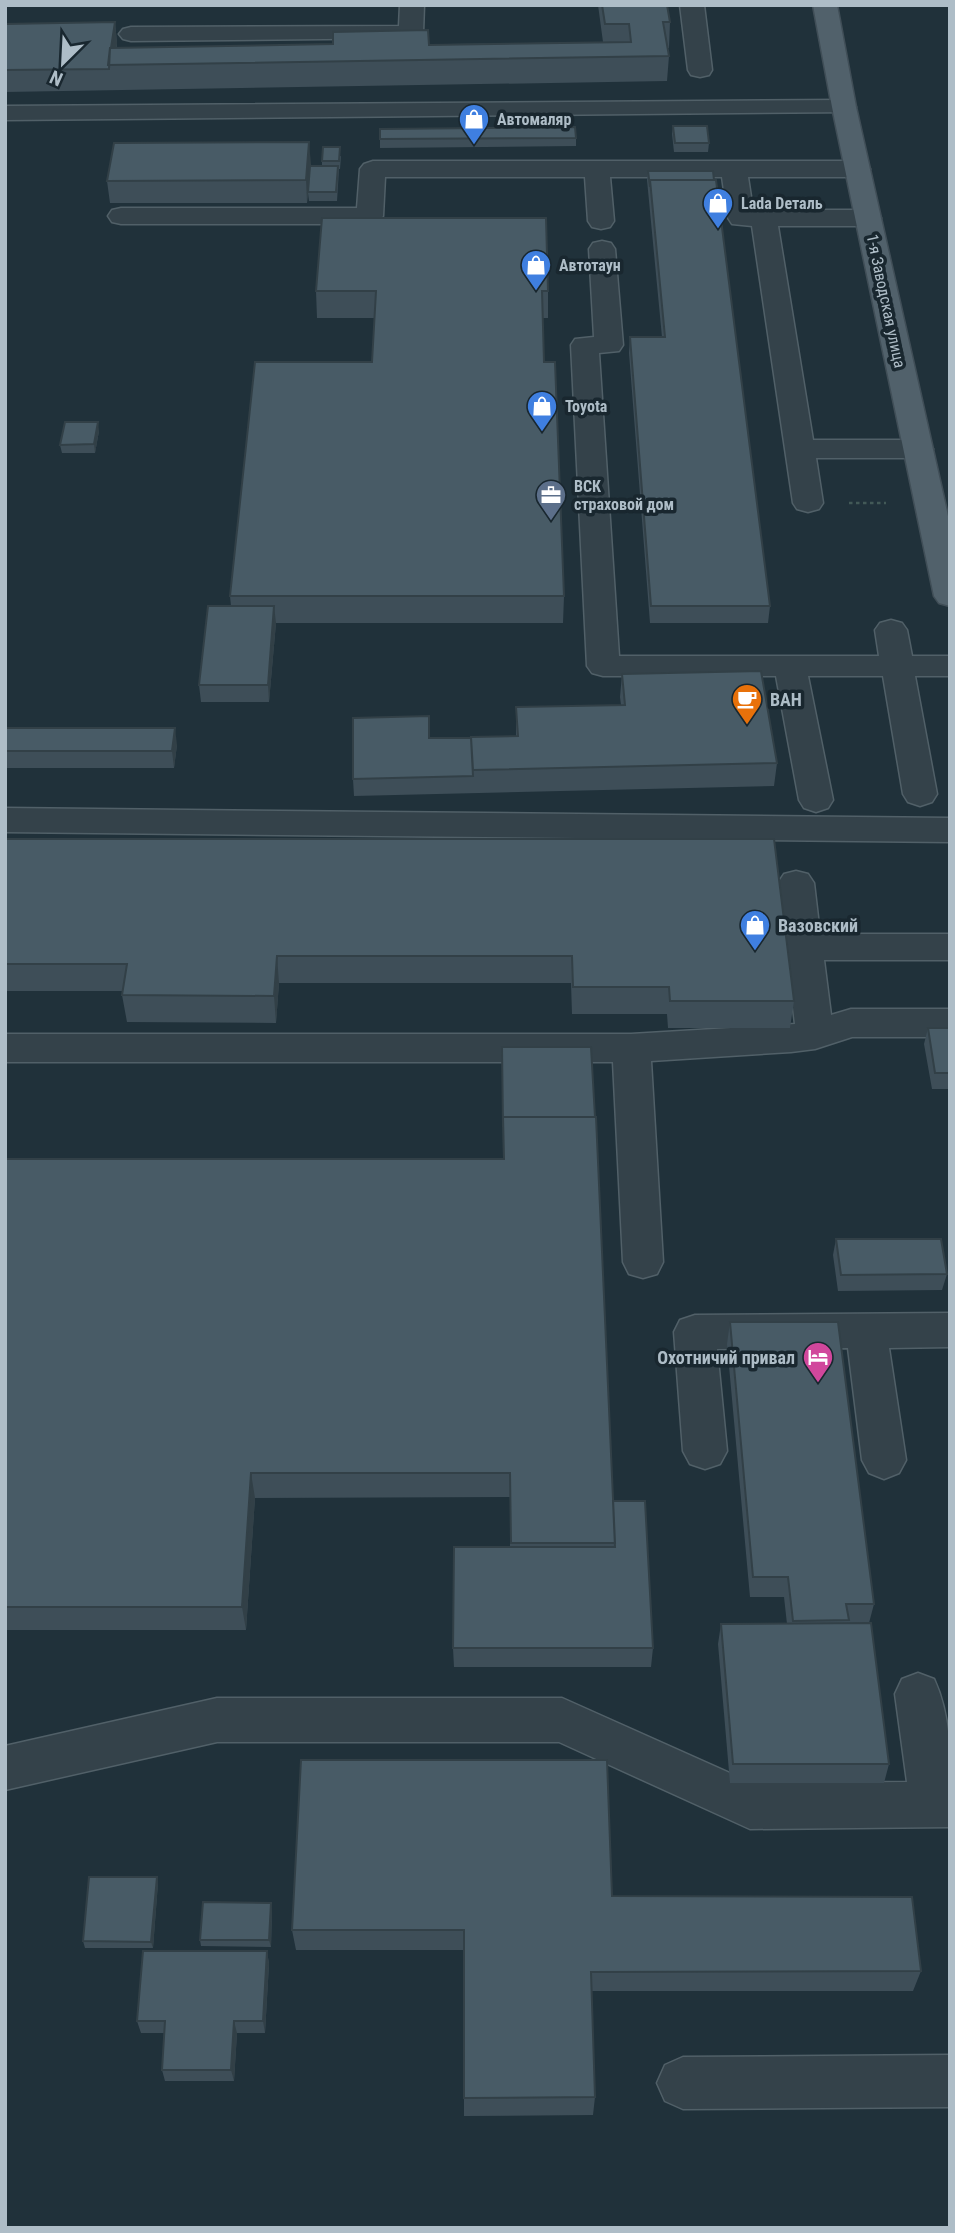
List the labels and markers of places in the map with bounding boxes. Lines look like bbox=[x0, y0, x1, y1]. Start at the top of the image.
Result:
shop icon: Автомаляр bbox=[457, 102, 491, 146]
place label: Автомаляр bbox=[497, 110, 571, 129]
shop icon: Lada Dеталь bbox=[701, 186, 735, 230]
place label: Lada Dеталь bbox=[741, 194, 823, 213]
shop icon: Автотаун bbox=[519, 248, 553, 292]
place label: Автотаун bbox=[559, 256, 621, 275]
shop icon: Toyota bbox=[525, 389, 559, 433]
place label: Toyota bbox=[565, 397, 608, 416]
place label: ВСК страховой дом bbox=[574, 477, 674, 514]
office icon: ВСК страховой дом bbox=[534, 478, 568, 522]
cafe icon: ВАН bbox=[730, 682, 764, 726]
place label: ВАН bbox=[770, 689, 802, 710]
shop icon: Вазовский bbox=[738, 908, 772, 952]
place label: Вазовский bbox=[778, 915, 858, 936]
hotel icon: Охотничий привал bbox=[801, 1340, 835, 1384]
place label: Охотничий привал bbox=[657, 1347, 795, 1368]

